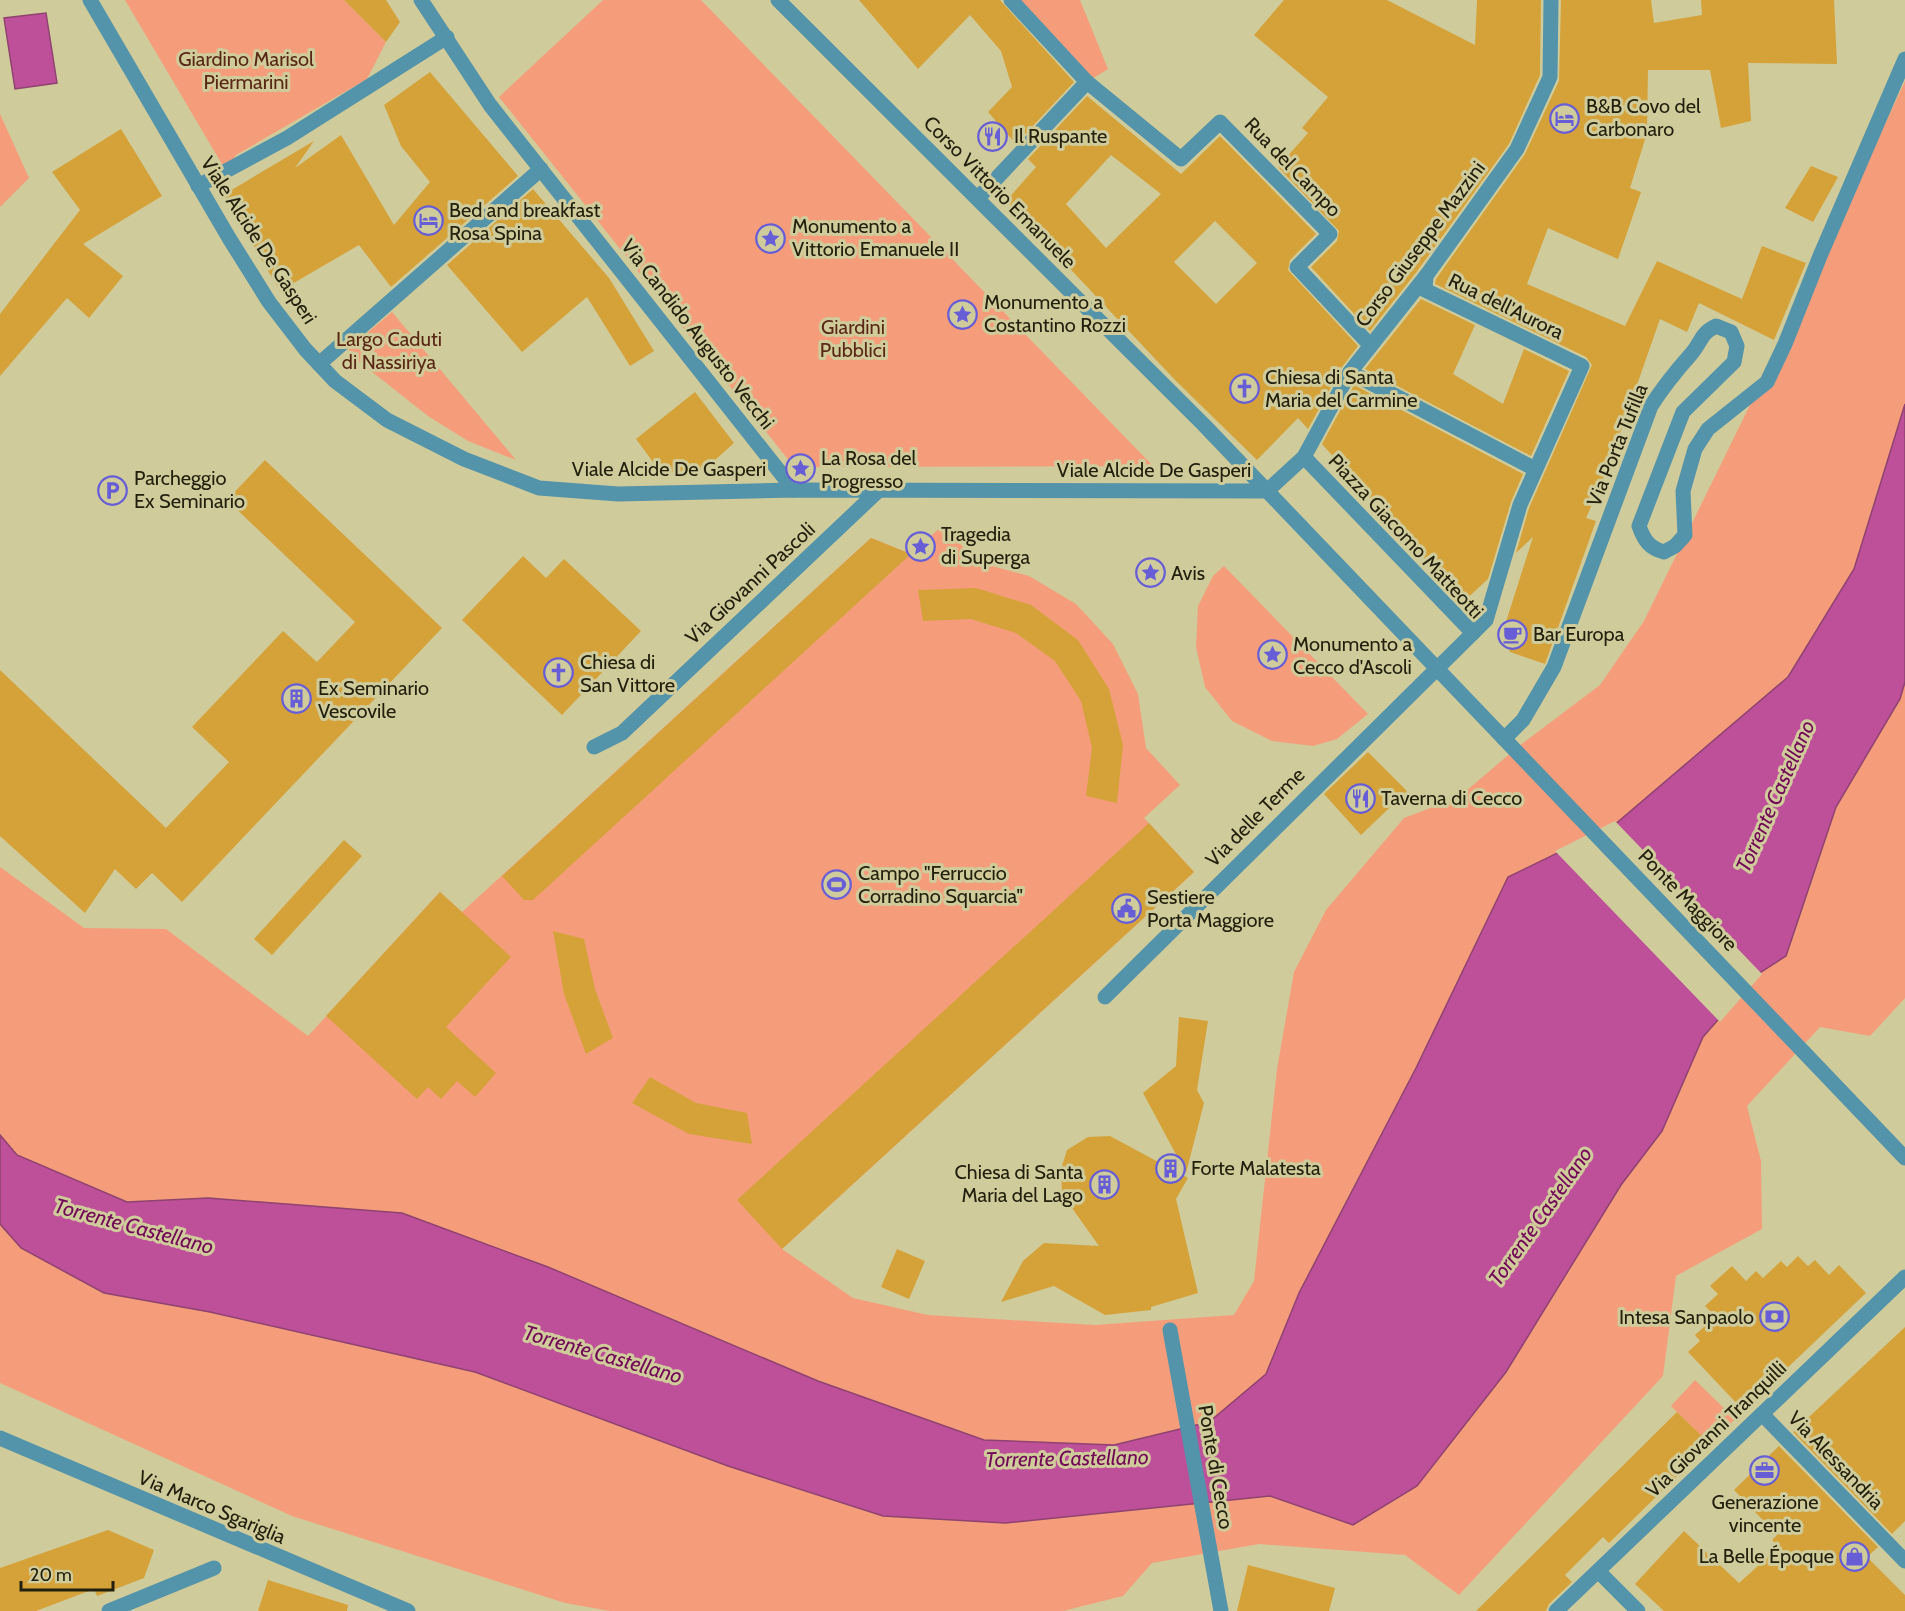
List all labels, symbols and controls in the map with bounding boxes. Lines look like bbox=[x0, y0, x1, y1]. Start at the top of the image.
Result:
park label: Giardino Marisol Piermarini bbox=[178, 47, 314, 94]
place label: B&B Covo del Carbonaro bbox=[1586, 94, 1701, 141]
hotel icon: B&B Covo del Carbonaro bbox=[1549, 102, 1581, 134]
street label: Corso Vittorio Emanuele bbox=[919, 111, 1081, 273]
street label: Rua del Campo bbox=[1240, 112, 1346, 222]
restaurant icon: Il Ruspante bbox=[977, 120, 1009, 152]
place label: Il Ruspante bbox=[1014, 124, 1107, 148]
street label: Viale Alcide De Gasperi bbox=[196, 152, 322, 328]
street label: Corso Giuseppe Mazzini bbox=[1350, 157, 1490, 331]
place label: Bed and breakfast Rosa Spina bbox=[449, 198, 601, 245]
hotel icon: Bed and breakfast Rosa Spina bbox=[412, 205, 444, 237]
place label: Monumento a Vittorio Emanuele II bbox=[792, 214, 959, 261]
place icon: Monumento a Vittorio Emanuele II bbox=[755, 222, 787, 254]
street label: Via Candido Augusto Vecchi bbox=[616, 234, 780, 434]
street label: Rua dell'Aurora bbox=[1445, 268, 1568, 344]
place label: Monumento a Costantino Rozzi bbox=[984, 290, 1126, 337]
place icon: Monumento a Costantino Rozzi bbox=[947, 298, 979, 330]
park label: Giardini Pubblici bbox=[820, 315, 886, 362]
park label: Largo Caduti di Nassiriya bbox=[336, 327, 442, 374]
place label: Chiesa di Santa Maria del Carmine bbox=[1265, 365, 1417, 412]
church icon: Chiesa di Santa Maria del Carmine bbox=[1228, 372, 1260, 404]
street label: Via Porta Tufilla bbox=[1582, 380, 1653, 510]
place label: La Rosa del Progresso bbox=[821, 446, 917, 493]
street label: Piazza Giacomo Matteotti bbox=[1324, 449, 1488, 623]
place icon: La Rosa del Progresso bbox=[784, 453, 816, 485]
street label: Viale Alcide De Gasperi bbox=[572, 457, 766, 481]
street label: Viale Alcide De Gasperi bbox=[1057, 458, 1251, 482]
place label: Parcheggio Ex Seminario bbox=[134, 466, 245, 513]
parking icon: Parcheggio Ex Seminario bbox=[97, 474, 129, 506]
street label: Via Giovanni Pascoli bbox=[680, 517, 820, 649]
place label: Tragedia di Superga bbox=[941, 522, 1030, 569]
place icon: Tragedia di Superga bbox=[904, 530, 936, 562]
place icon: Avis bbox=[1134, 557, 1166, 589]
place label: Avis bbox=[1171, 561, 1205, 585]
cafe icon: Bar Europa bbox=[1496, 618, 1528, 650]
place label: Bar Europa bbox=[1533, 622, 1625, 646]
place label: Monumento a Cecco d'Ascoli bbox=[1293, 632, 1413, 679]
place icon: Monumento a Cecco d'Ascoli bbox=[1256, 639, 1288, 671]
place label: Chiesa di San Vittore bbox=[580, 650, 675, 697]
church icon: Chiesa di San Vittore bbox=[543, 657, 575, 689]
place label: Ex Seminario Vescovile bbox=[318, 676, 429, 723]
building icon: Ex Seminario Vescovile bbox=[281, 683, 313, 715]
water label: Torrente Castellano bbox=[1730, 716, 1820, 876]
street label: Via delle Terme bbox=[1200, 762, 1310, 872]
restaurant icon: Taverna di Cecco bbox=[1344, 782, 1376, 814]
place label: Taverna di Cecco bbox=[1381, 786, 1522, 810]
street label: Ponte Maggiore bbox=[1633, 844, 1743, 956]
place label: Campo "Ferruccio Corradino Squarcia" bbox=[858, 861, 1023, 908]
sports icon: Campo "Ferruccio Corradino Squarcia" bbox=[821, 868, 853, 900]
place label: Sestiere Porta Maggiore bbox=[1147, 885, 1274, 932]
public building icon: Sestiere Porta Maggiore bbox=[1110, 892, 1142, 924]
water label: Torrente Castellano bbox=[1483, 1142, 1597, 1290]
building icon: Forte Malatesta bbox=[1154, 1152, 1186, 1184]
place label: Forte Malatesta bbox=[1191, 1156, 1321, 1180]
place label: Chiesa di Santa Maria del Lago bbox=[955, 1160, 1083, 1207]
building icon: Chiesa di Santa Maria del Lago bbox=[1088, 1168, 1120, 1200]
water label: Torrente Castellano bbox=[52, 1193, 216, 1259]
bank icon: Intesa Sanpaolo bbox=[1759, 1301, 1791, 1333]
place label: Intesa Sanpaolo bbox=[1619, 1305, 1754, 1329]
water label: Torrente Castellano bbox=[521, 1319, 685, 1389]
street label: Via Giovanni Tranquilli bbox=[1641, 1356, 1791, 1502]
street label: Ponte di Cecco bbox=[1193, 1403, 1239, 1531]
street label: Via Alessandria bbox=[1783, 1406, 1889, 1514]
water label: Torrente Castellano bbox=[985, 1444, 1149, 1472]
office icon: Generazione vincente bbox=[1749, 1455, 1781, 1487]
street label: Via Marco Sgariglia bbox=[135, 1465, 290, 1549]
place label: Generazione vincente bbox=[1712, 1490, 1818, 1537]
shop icon: La Belle Époque bbox=[1839, 1540, 1871, 1572]
place label: La Belle Époque bbox=[1699, 1544, 1834, 1568]
scale bar bbox=[21, 1554, 112, 1592]
text: 20 m bbox=[30, 1564, 72, 1586]

